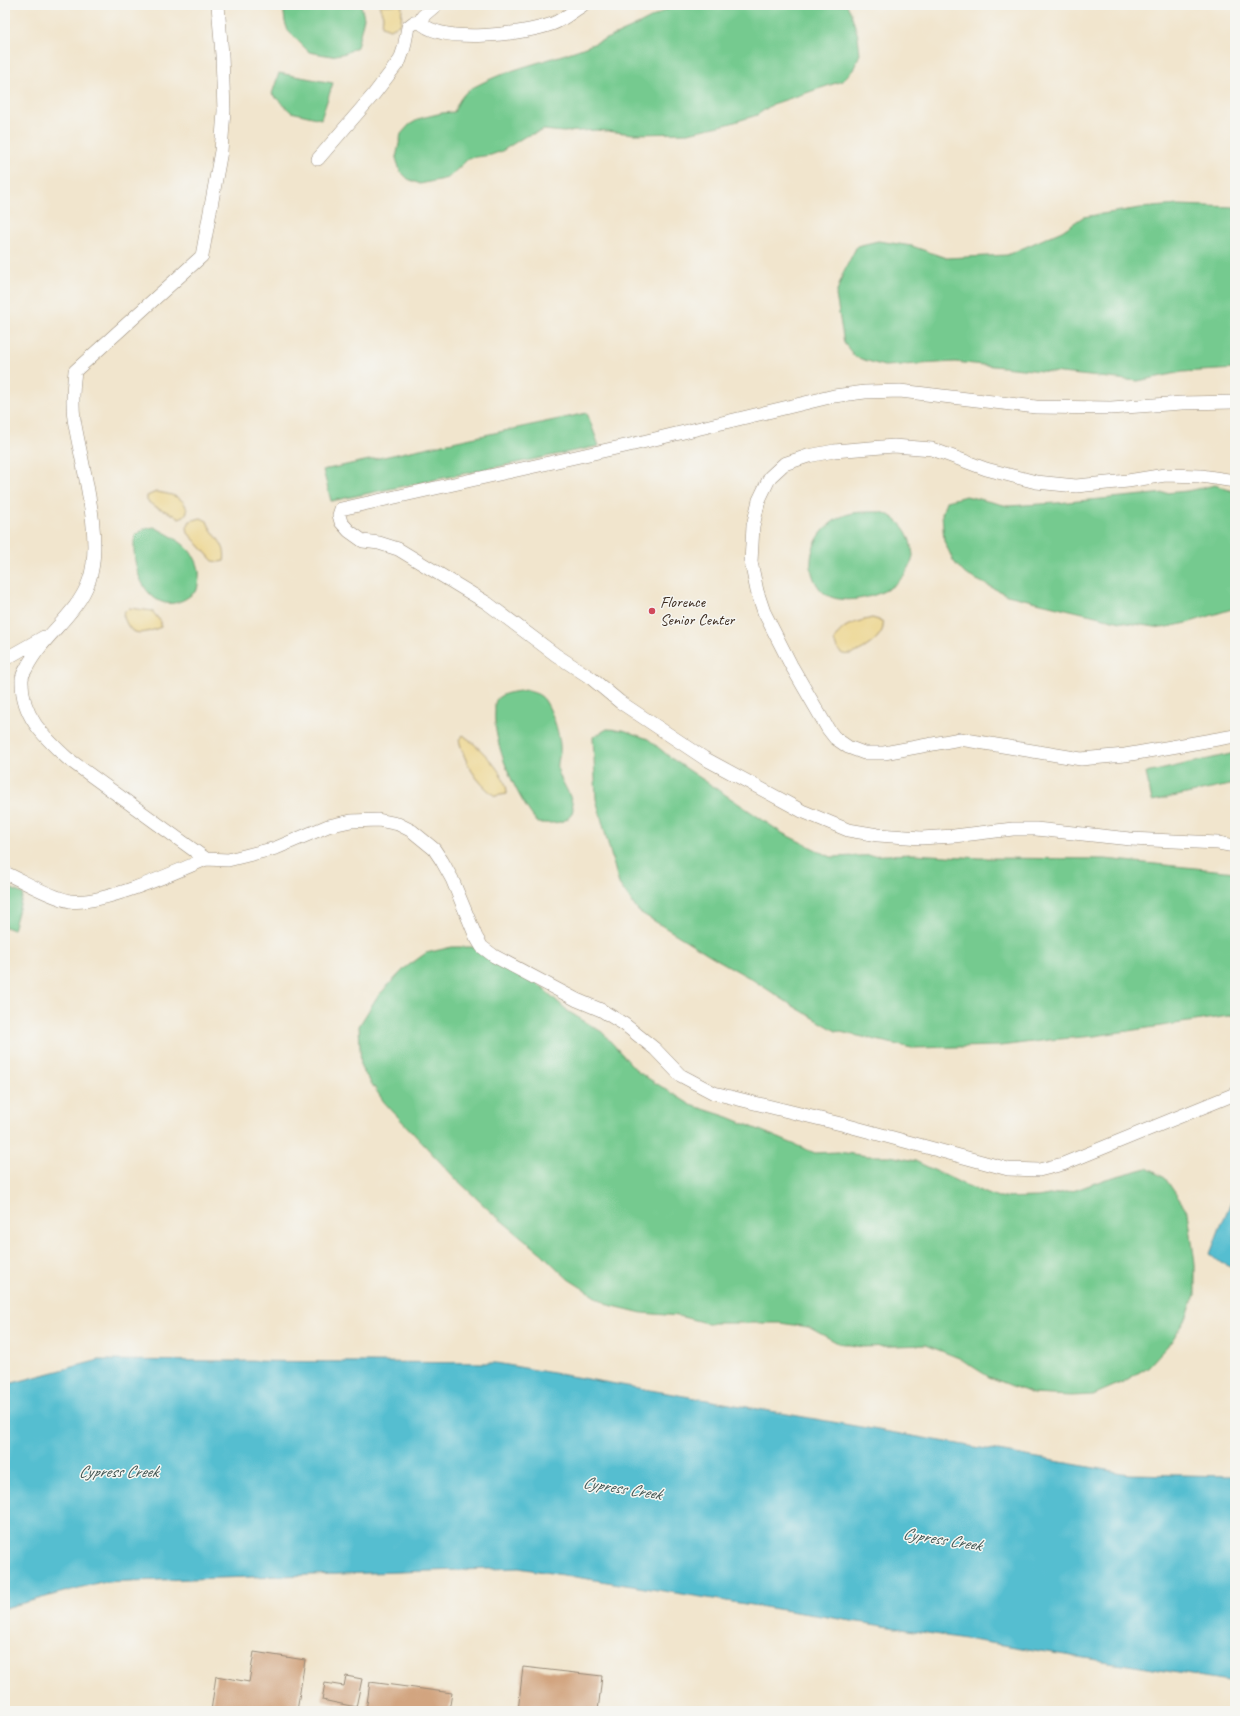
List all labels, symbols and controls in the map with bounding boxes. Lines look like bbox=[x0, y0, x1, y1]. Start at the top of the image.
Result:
place label: Florence Senior Center bbox=[660, 592, 736, 630]
marker: Florence Senior Center bbox=[647, 606, 657, 616]
water label: Cypress Creek bbox=[79, 1461, 160, 1482]
water label: Cypress Creek bbox=[581, 1471, 665, 1505]
water label: Cypress Creek bbox=[901, 1522, 985, 1556]

